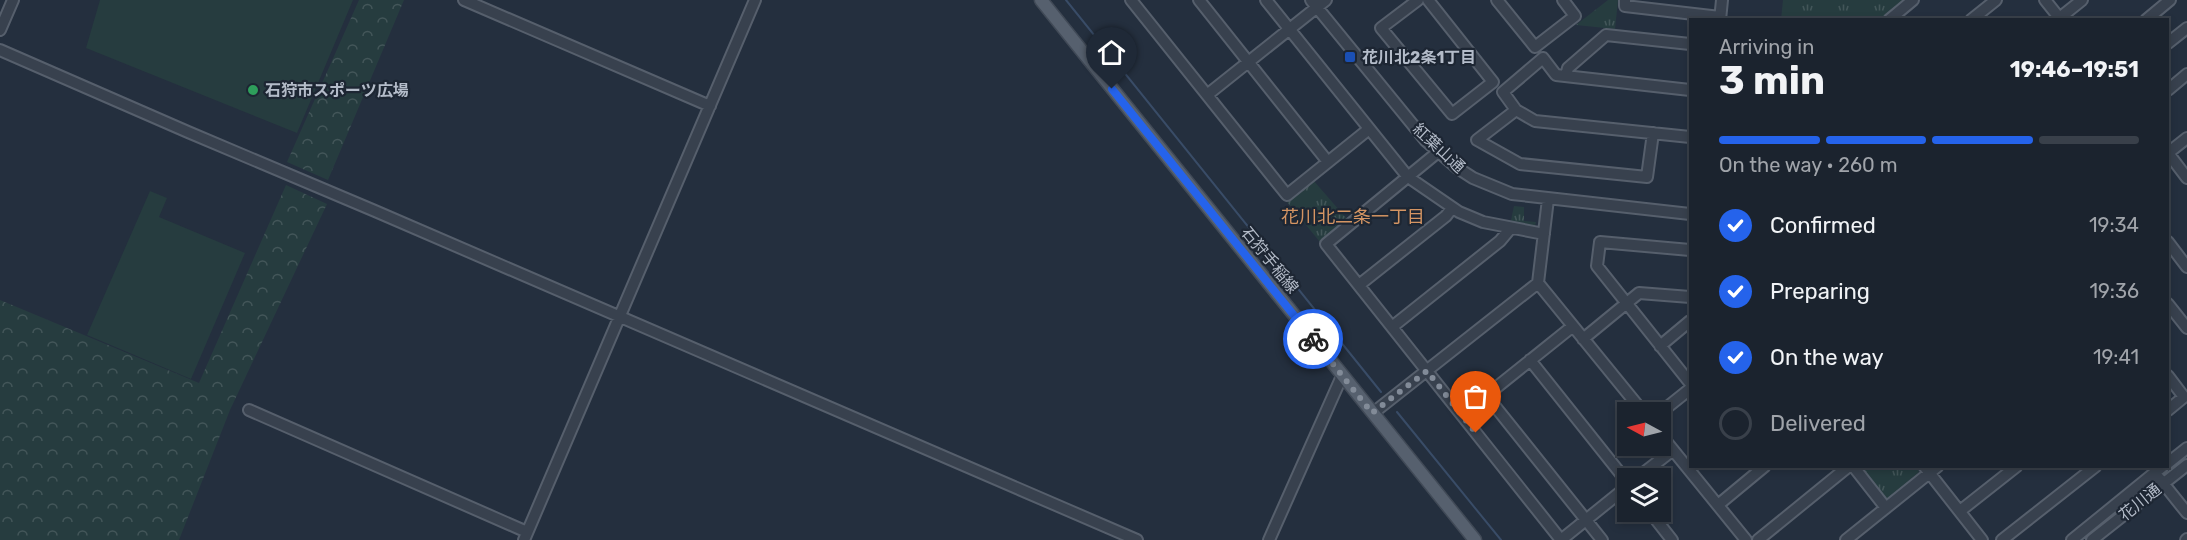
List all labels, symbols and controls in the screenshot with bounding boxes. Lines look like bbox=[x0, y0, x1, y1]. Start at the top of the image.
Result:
pin bbox=[1086, 27, 1137, 89]
text: Arriving in bbox=[1719, 35, 1814, 59]
icon: home bbox=[1095, 36, 1128, 69]
place label: 花川北2条1丁目 bbox=[1362, 48, 1476, 67]
marker: 花川北2条1丁目 bbox=[1343, 50, 1357, 64]
text: 19:46–19:51 bbox=[2010, 56, 2139, 83]
text: 3 min bbox=[1719, 58, 1825, 104]
place label: 石狩市スポーツ広場 bbox=[265, 81, 409, 100]
marker: 石狩市スポーツ広場 bbox=[246, 83, 260, 97]
street label: 紅葉山通 bbox=[1409, 119, 1469, 177]
text: On the way · 260 m bbox=[1719, 153, 1897, 177]
district label: 花川北二条一丁目 bbox=[1281, 206, 1425, 228]
icon: check bbox=[1719, 209, 1752, 242]
text: Confirmed bbox=[1770, 212, 1876, 239]
text: 19:34 bbox=[2089, 213, 2139, 237]
street label: 石狩手稲線 bbox=[1237, 223, 1303, 297]
icon: check bbox=[1719, 275, 1752, 308]
text: Preparing bbox=[1770, 278, 1870, 305]
text: 19:36 bbox=[2089, 279, 2139, 303]
courier bbox=[1283, 309, 1343, 369]
icon: bike bbox=[1297, 323, 1330, 356]
icon: check bbox=[1719, 341, 1752, 374]
text: On the way bbox=[1770, 344, 1884, 371]
text: 19:41 bbox=[2093, 345, 2139, 369]
pin bbox=[1450, 371, 1501, 433]
icon: bag bbox=[1459, 380, 1492, 413]
north arrow bbox=[1617, 402, 1671, 456]
map controls bbox=[1617, 402, 1671, 522]
text: Delivered bbox=[1770, 410, 1866, 437]
button: layers bbox=[1617, 468, 1671, 522]
street label: 花川通 bbox=[2115, 480, 2165, 524]

